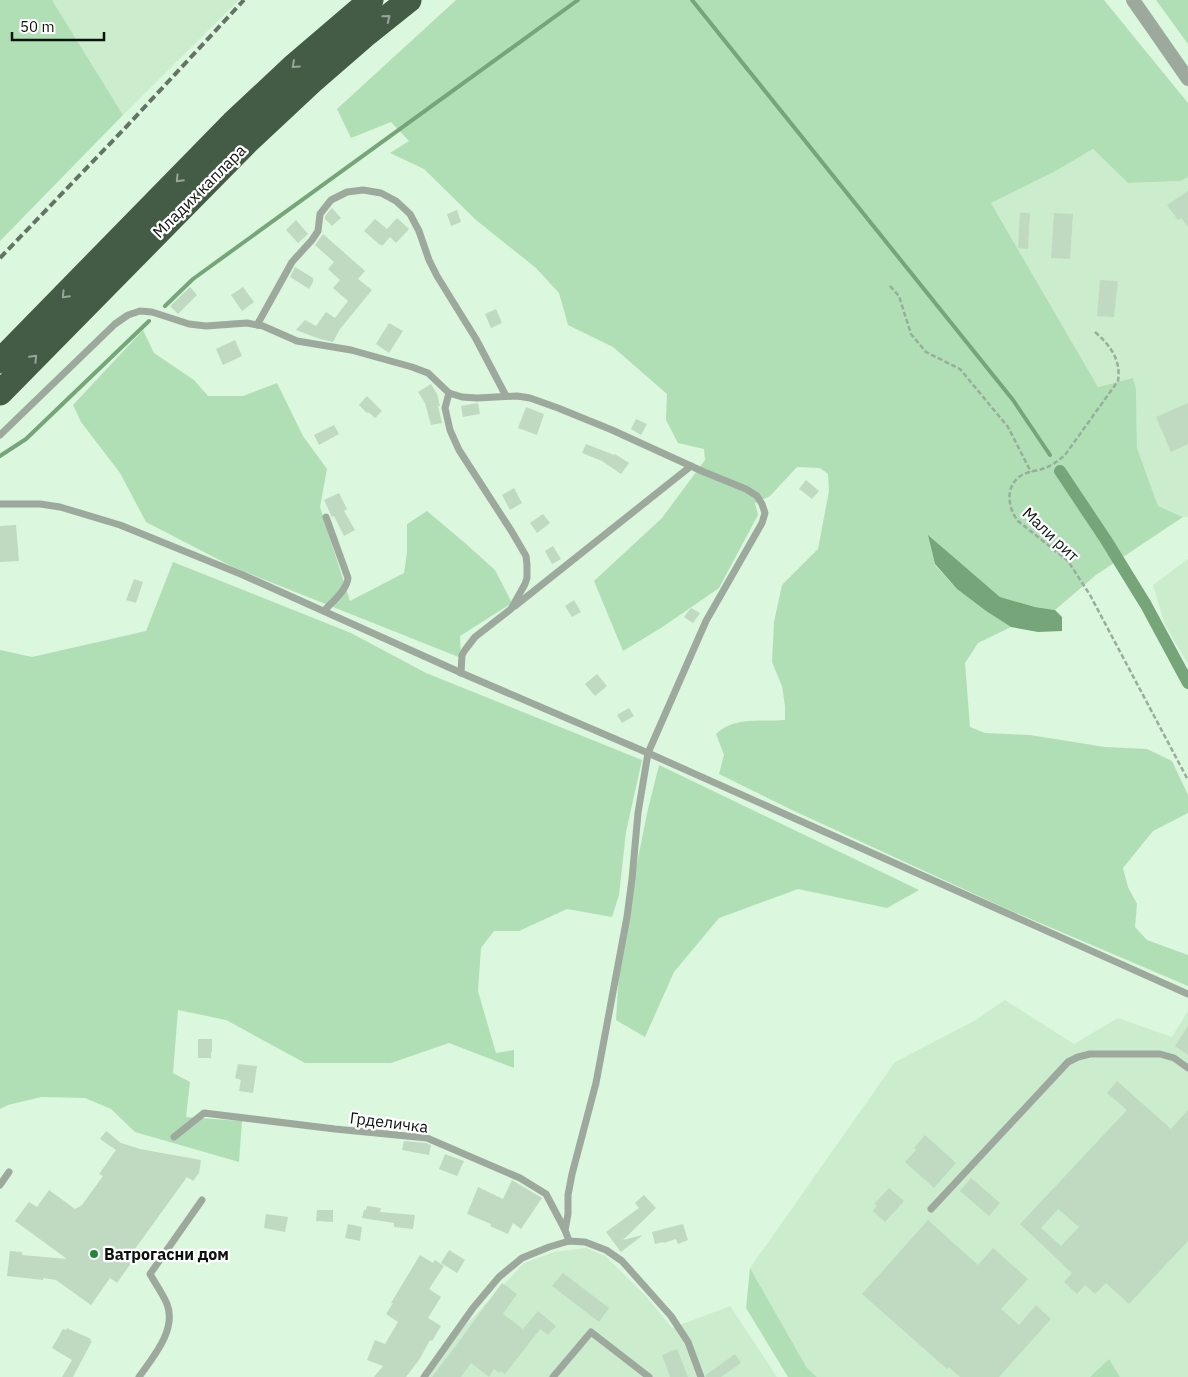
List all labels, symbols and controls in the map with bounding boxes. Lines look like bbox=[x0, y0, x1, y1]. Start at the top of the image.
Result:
scale bar bbox=[12, 10, 105, 42]
one-way arrow bbox=[381, 14, 390, 23]
text: 50 m bbox=[20, 17, 55, 36]
one-way arrow bbox=[292, 59, 301, 68]
street label: Младих каплара bbox=[148, 140, 250, 242]
one-way arrow bbox=[176, 173, 185, 182]
one-way arrow bbox=[62, 289, 71, 298]
one-way arrow bbox=[28, 355, 37, 364]
street label: Мали рит bbox=[1019, 503, 1084, 566]
street label: Грделичка bbox=[349, 1107, 430, 1137]
place label: Ватрогасни дом bbox=[104, 1244, 229, 1264]
marker: Ватрогасни дом bbox=[88, 1248, 100, 1260]

